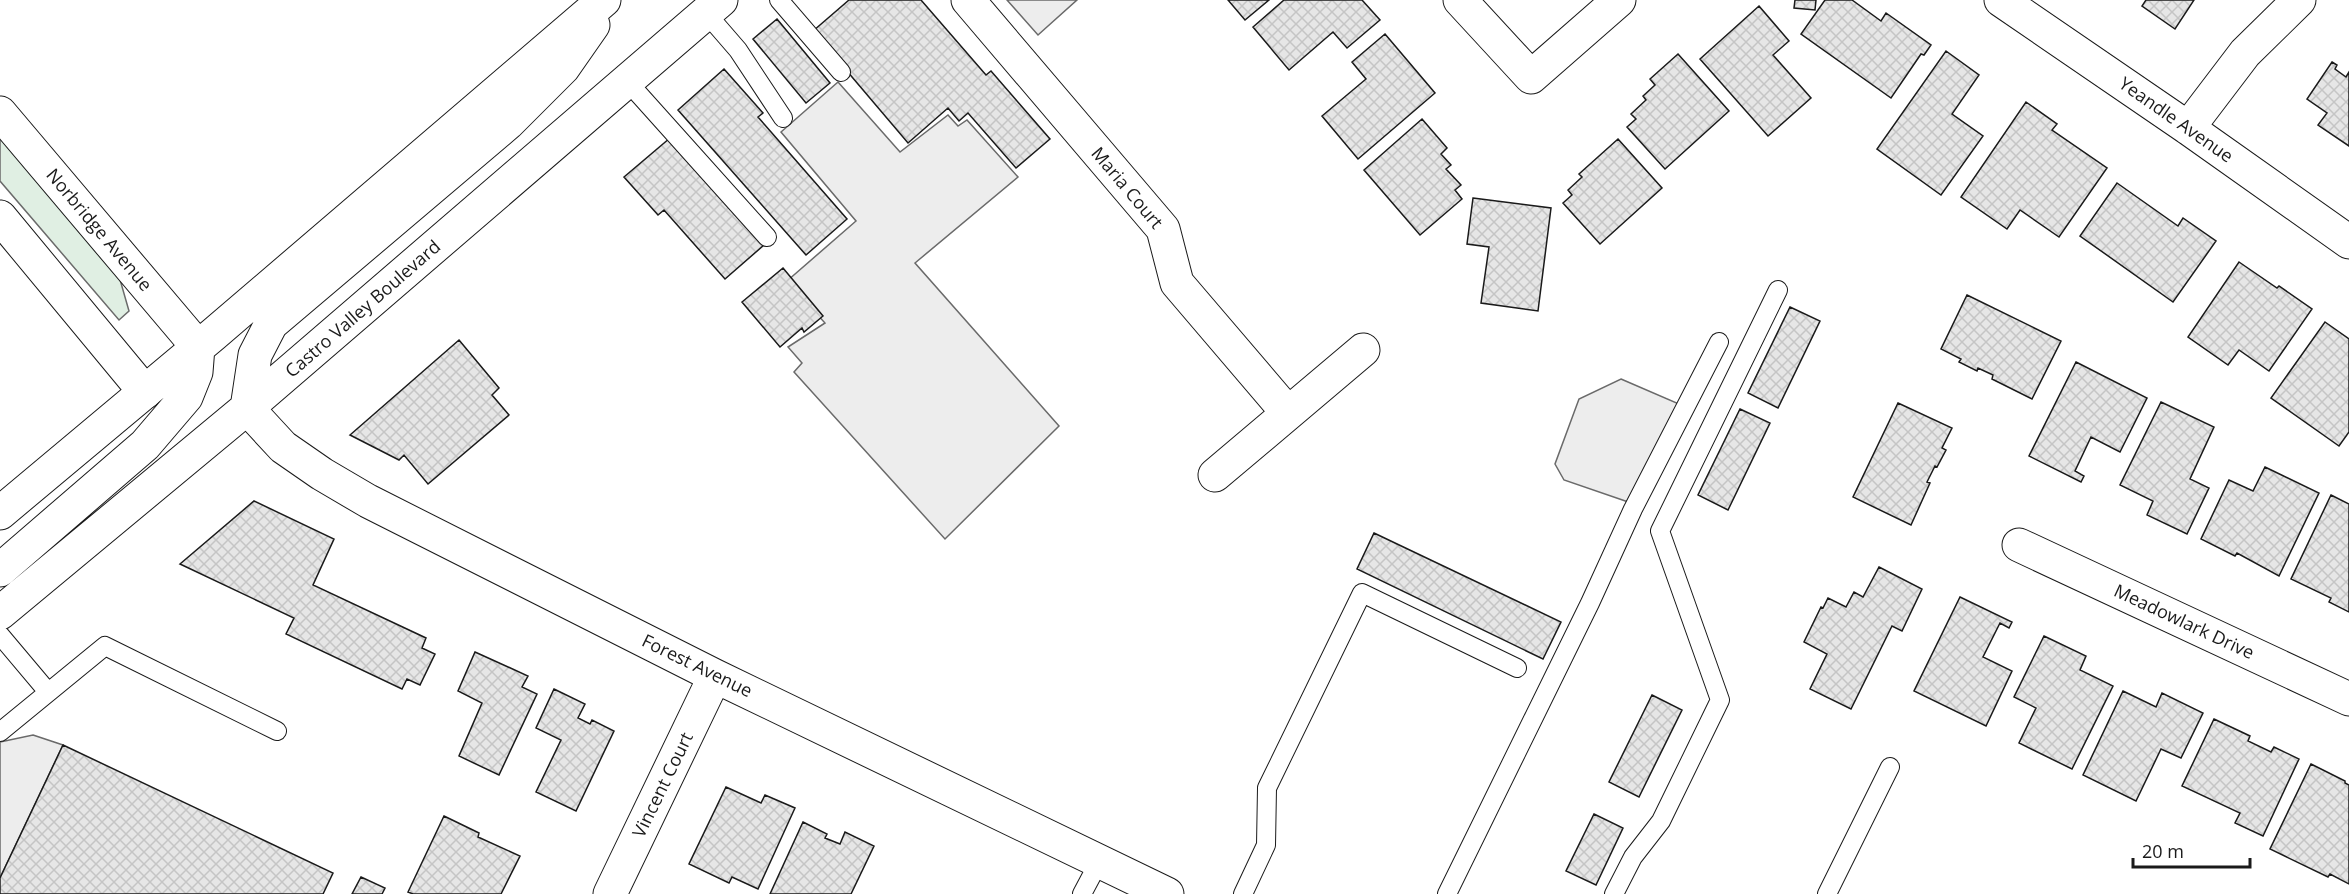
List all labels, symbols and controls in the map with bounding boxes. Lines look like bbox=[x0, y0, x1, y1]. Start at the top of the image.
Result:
street label: Yeandle Avenue bbox=[2115, 71, 2238, 168]
street label: Maria Court bbox=[1087, 141, 1169, 233]
street label: Norbridge Avenue bbox=[41, 163, 158, 296]
street label: Castro Valley Boulevard bbox=[280, 234, 445, 382]
street label: Meadowlark Drive bbox=[2110, 578, 2258, 664]
street label: Forest Avenue bbox=[638, 628, 757, 702]
street label: Vincent Court bbox=[626, 728, 698, 841]
scale bar bbox=[2133, 831, 2250, 869]
text: 20 m bbox=[2142, 839, 2184, 863]

